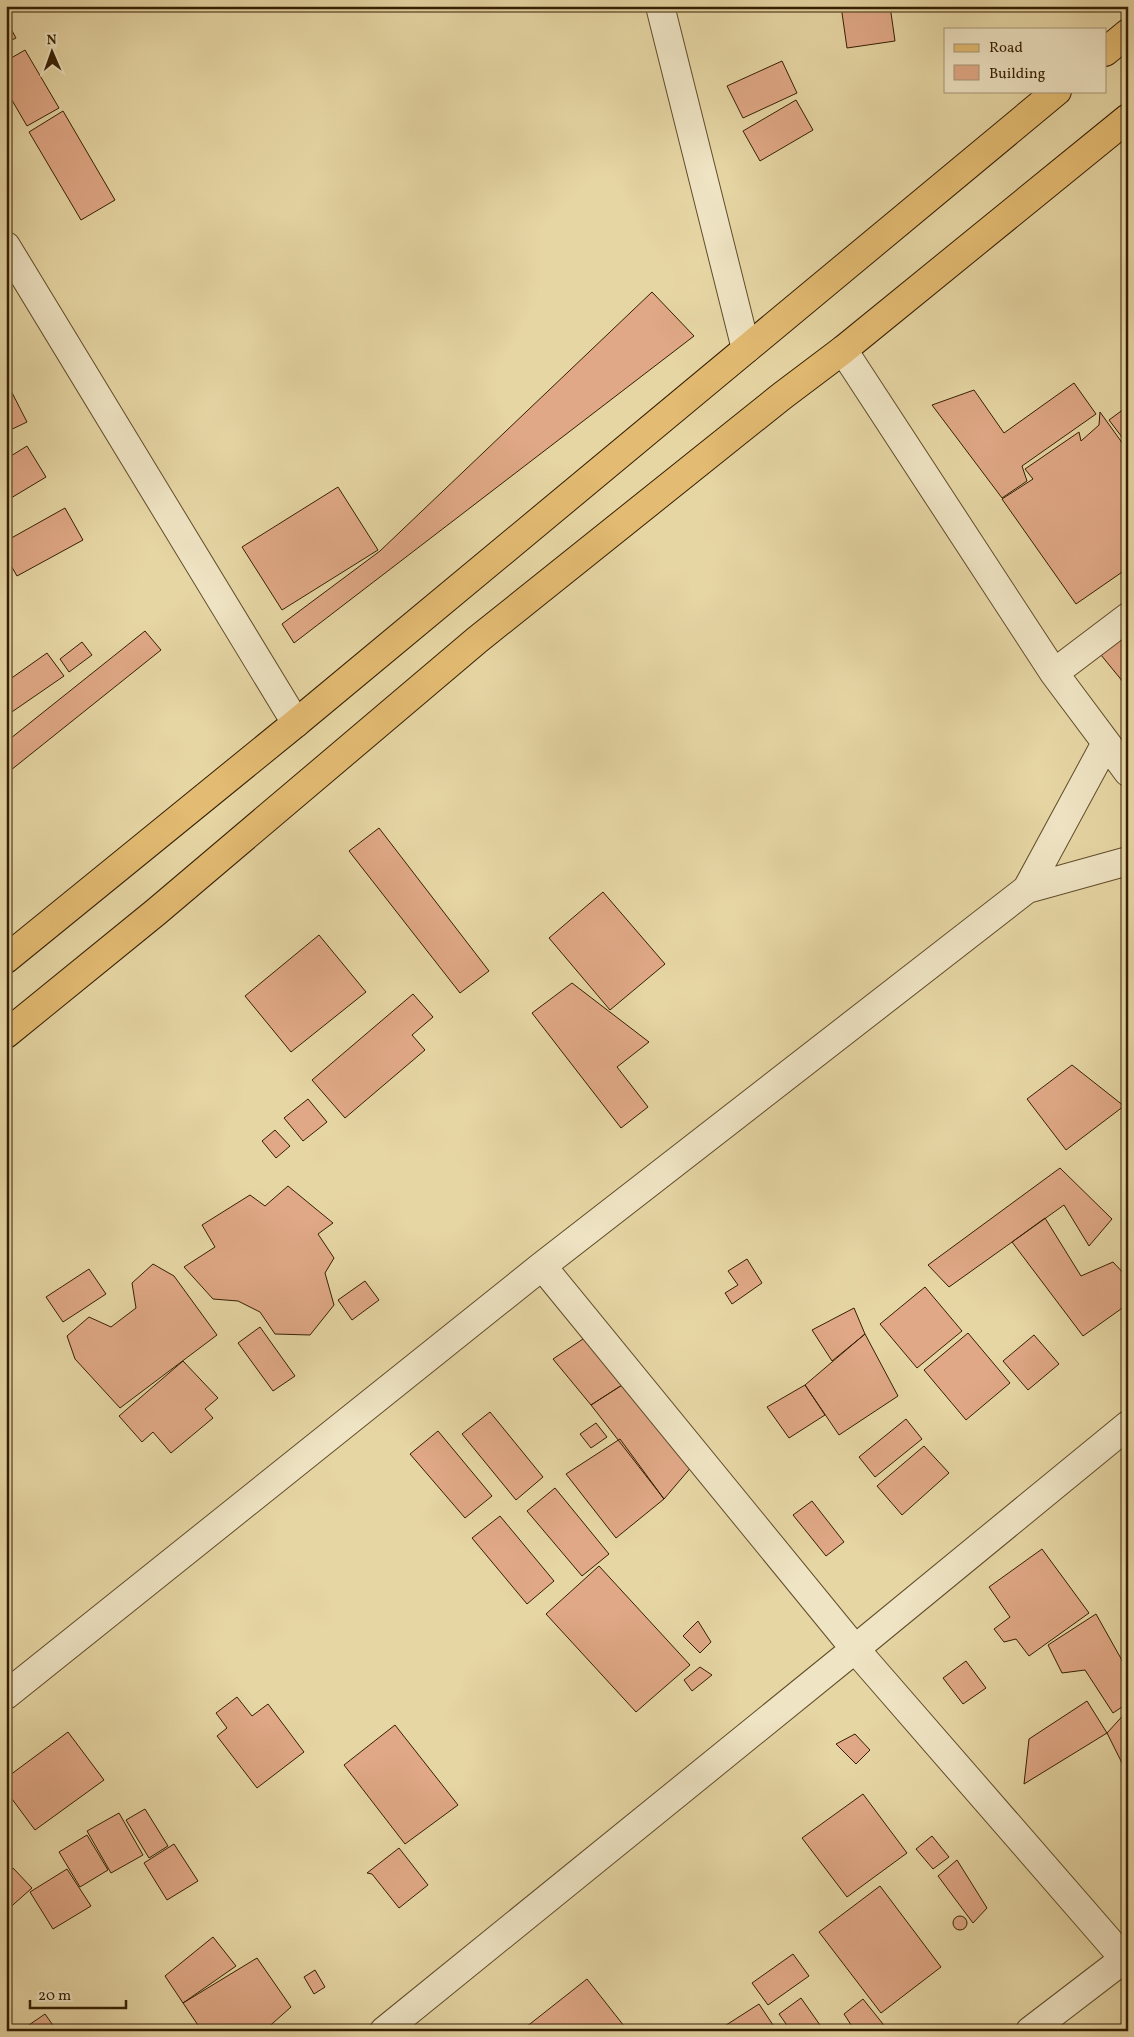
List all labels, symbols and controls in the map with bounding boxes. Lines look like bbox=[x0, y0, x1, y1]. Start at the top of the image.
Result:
north arrow bbox=[28, 28, 78, 78]
legend bbox=[944, 28, 1106, 92]
text: N bbox=[46, 31, 57, 50]
text: Road bbox=[989, 38, 1023, 59]
text: Building bbox=[989, 64, 1046, 85]
scale bar bbox=[30, 1977, 126, 2009]
text: 20 m bbox=[38, 1986, 71, 2007]

